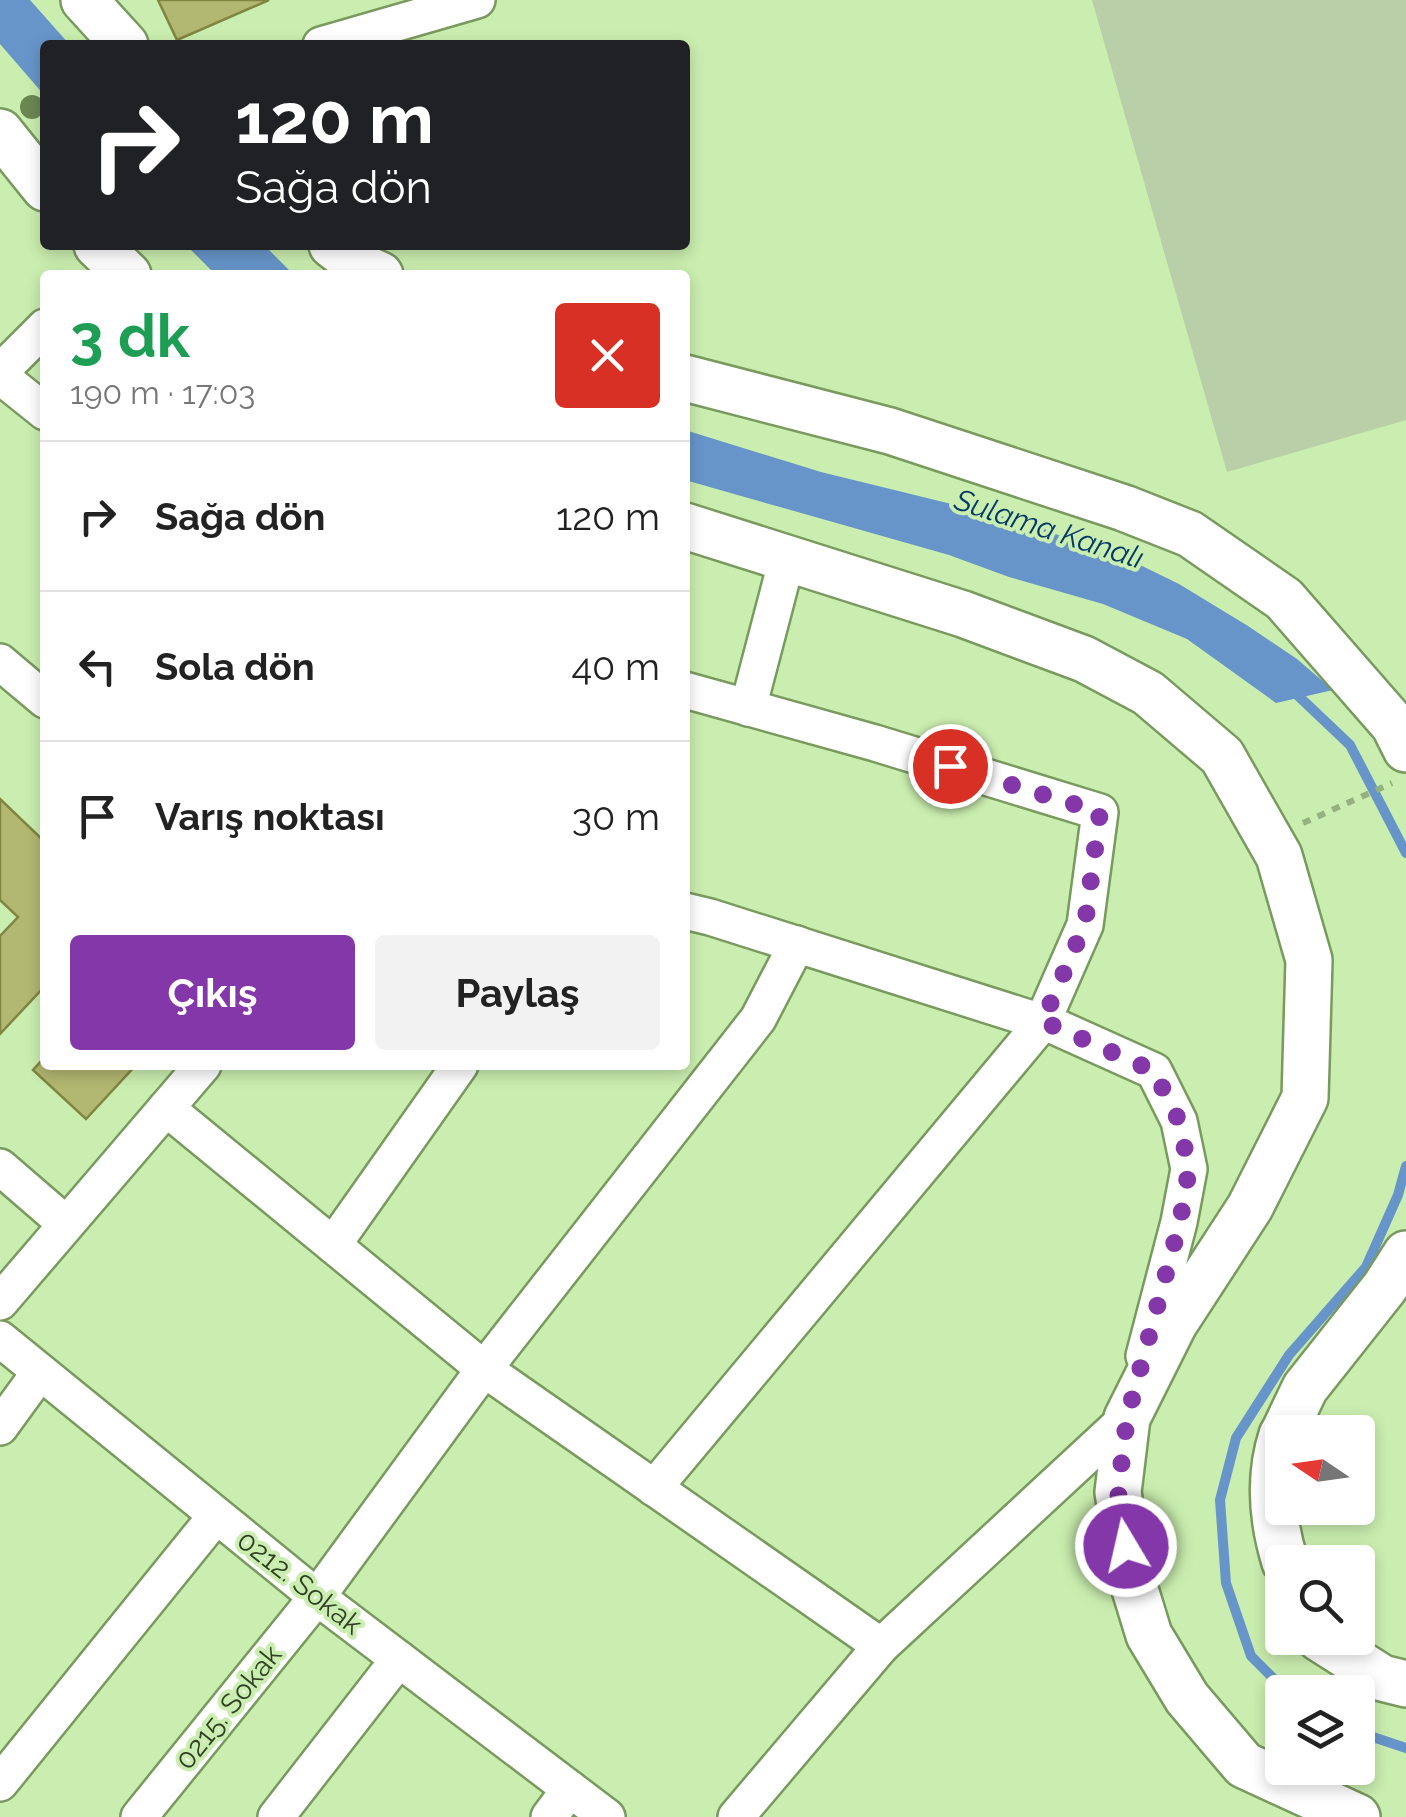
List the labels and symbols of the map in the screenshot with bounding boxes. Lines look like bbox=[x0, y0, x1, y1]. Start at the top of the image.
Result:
water label: Sulama Kanalı bbox=[949, 481, 1148, 576]
pin bbox=[908, 724, 993, 809]
north arrow bbox=[1265, 1415, 1375, 1525]
position arrow bbox=[1074, 1494, 1178, 1598]
street label: 0212. Sokak bbox=[231, 1523, 369, 1641]
street label: 0215. Sokak bbox=[168, 1639, 288, 1776]

